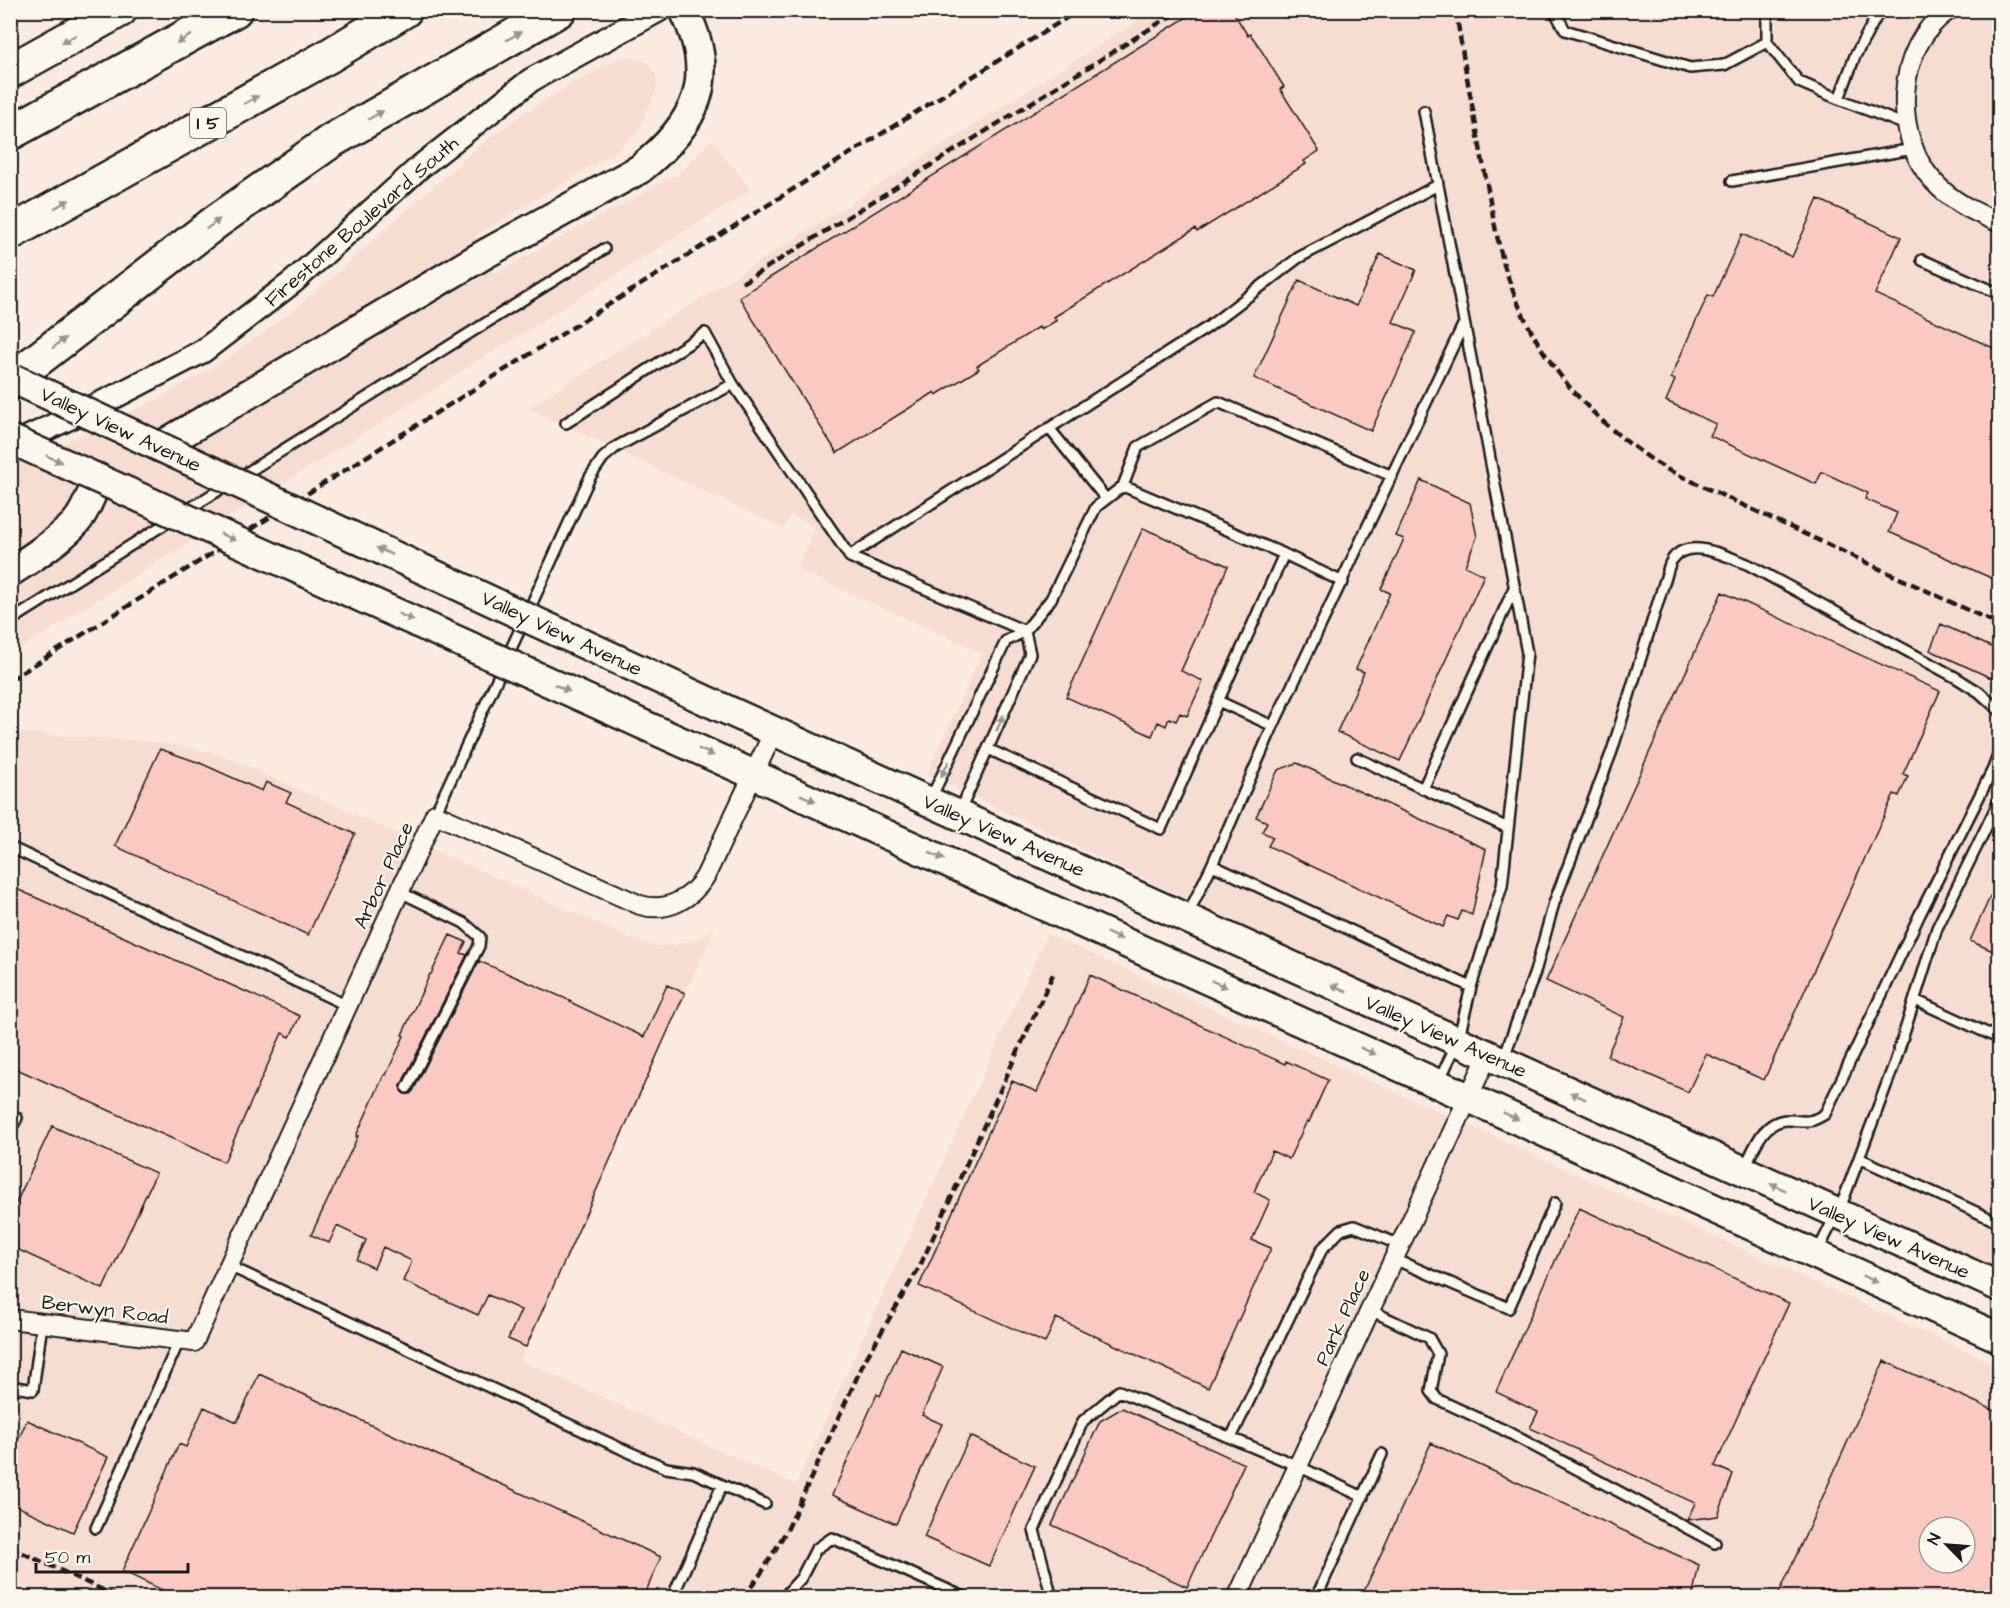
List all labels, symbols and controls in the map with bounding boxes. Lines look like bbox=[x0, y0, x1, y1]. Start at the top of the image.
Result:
one-way arrow bbox=[506, 31, 523, 41]
one-way arrow bbox=[60, 34, 77, 44]
one-way arrow bbox=[175, 34, 192, 44]
one-way arrow bbox=[242, 95, 259, 105]
road number: I 5 bbox=[190, 108, 226, 138]
one-way arrow bbox=[367, 111, 384, 121]
street label: Firestone Boulevard South bbox=[259, 130, 465, 314]
one-way arrow bbox=[53, 199, 70, 209]
one-way arrow bbox=[206, 218, 221, 230]
one-way arrow bbox=[51, 336, 67, 349]
street label: Valley View Avenue bbox=[35, 380, 206, 480]
one-way arrow bbox=[46, 454, 63, 463]
one-way arrow bbox=[220, 532, 238, 542]
one-way arrow bbox=[375, 546, 392, 555]
street label: Valley View Avenue bbox=[476, 584, 647, 684]
one-way arrow bbox=[397, 613, 415, 623]
one-way arrow bbox=[554, 683, 571, 692]
one-way arrow bbox=[995, 714, 1005, 732]
one-way arrow bbox=[698, 748, 715, 757]
one-way arrow bbox=[940, 760, 949, 777]
street label: Valley View Avenue bbox=[918, 788, 1089, 885]
one-way arrow bbox=[799, 793, 817, 803]
street label: Arbor Place bbox=[347, 817, 421, 933]
one-way arrow bbox=[928, 851, 946, 861]
one-way arrow bbox=[1106, 932, 1123, 941]
one-way arrow bbox=[1210, 980, 1228, 989]
one-way arrow bbox=[1331, 983, 1348, 992]
street label: Valley View Avenue bbox=[1360, 989, 1531, 1086]
one-way arrow bbox=[1359, 1047, 1376, 1056]
one-way arrow bbox=[1569, 1091, 1587, 1101]
one-way arrow bbox=[1502, 1112, 1519, 1121]
one-way arrow bbox=[1769, 1181, 1787, 1191]
street label: Valley View Avenue bbox=[1803, 1190, 1974, 1287]
street label: Park Place bbox=[1308, 1264, 1378, 1370]
one-way arrow bbox=[1861, 1275, 1878, 1284]
street label: Berwyn Road bbox=[40, 1288, 170, 1333]
north arrow bbox=[1917, 1515, 1977, 1575]
text: N bbox=[1922, 1530, 1946, 1548]
scale bar bbox=[36, 1536, 188, 1574]
text: 50 m bbox=[45, 1545, 90, 1570]

